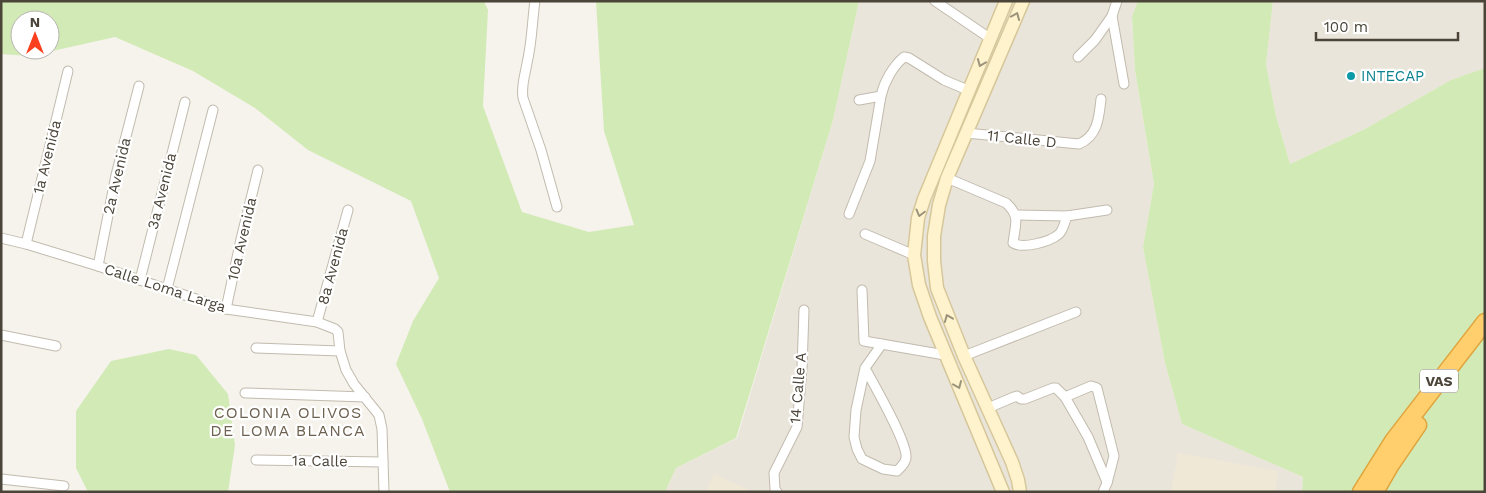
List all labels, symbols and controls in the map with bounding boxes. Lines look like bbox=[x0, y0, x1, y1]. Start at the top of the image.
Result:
north arrow bbox=[10, 10, 60, 60]
scale bar bbox=[1316, 10, 1458, 42]
one-way arrow bbox=[1010, 12, 1021, 21]
text: N bbox=[30, 14, 40, 30]
text: 100 m bbox=[1324, 18, 1368, 36]
one-way arrow bbox=[977, 58, 987, 66]
place label: INTECAP bbox=[1361, 67, 1424, 85]
marker: INTECAP bbox=[1345, 70, 1357, 82]
street label: 1a Avenida bbox=[29, 118, 65, 196]
street label: 11 Calle D bbox=[987, 126, 1057, 152]
street label: 2a Avenida bbox=[99, 135, 135, 216]
street label: 3a Avenida bbox=[144, 150, 180, 231]
street label: 10a Avenida bbox=[224, 195, 260, 282]
one-way arrow bbox=[915, 208, 926, 217]
street label: 8a Avenida bbox=[314, 225, 352, 306]
street label: Calle Loma Larga bbox=[102, 260, 229, 316]
one-way arrow bbox=[943, 314, 954, 323]
street label: 14 Calle A bbox=[786, 352, 810, 424]
road number: VAS bbox=[1420, 370, 1458, 392]
one-way arrow bbox=[951, 380, 962, 389]
district label: COLONIA OLIVOS DE LOMA BLANCA bbox=[210, 403, 366, 440]
street label: 1a Calle bbox=[292, 452, 348, 470]

